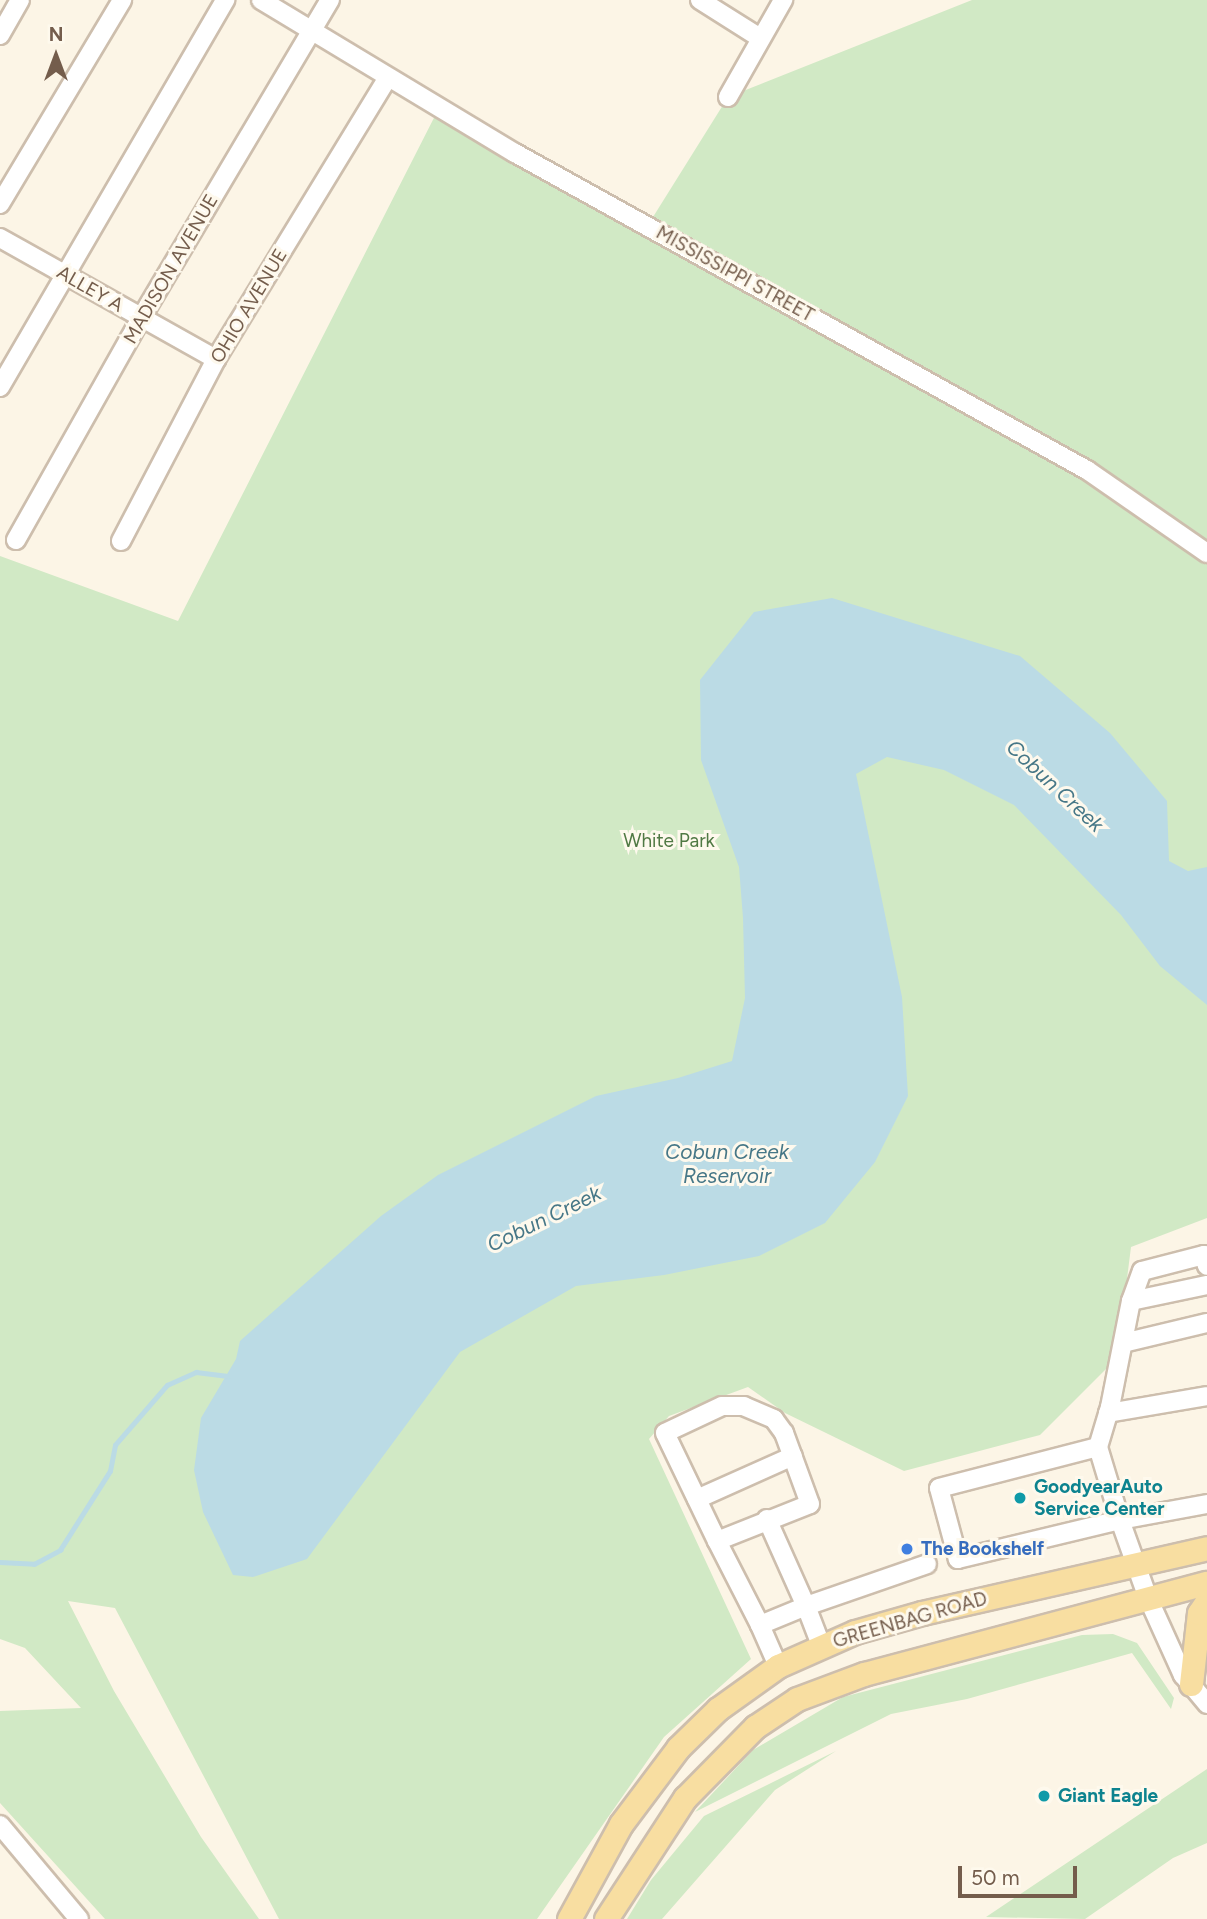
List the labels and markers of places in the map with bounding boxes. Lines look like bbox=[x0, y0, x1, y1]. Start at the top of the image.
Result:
place label: GoodyearAuto Service Center bbox=[1034, 1476, 1165, 1520]
marker: GoodyearAuto Service Center bbox=[1012, 1490, 1028, 1506]
place label: The Bookshelf bbox=[921, 1538, 1044, 1560]
marker: The Bookshelf bbox=[899, 1541, 915, 1557]
place label: Giant Eagle bbox=[1058, 1785, 1158, 1807]
marker: Giant Eagle bbox=[1036, 1788, 1052, 1804]

